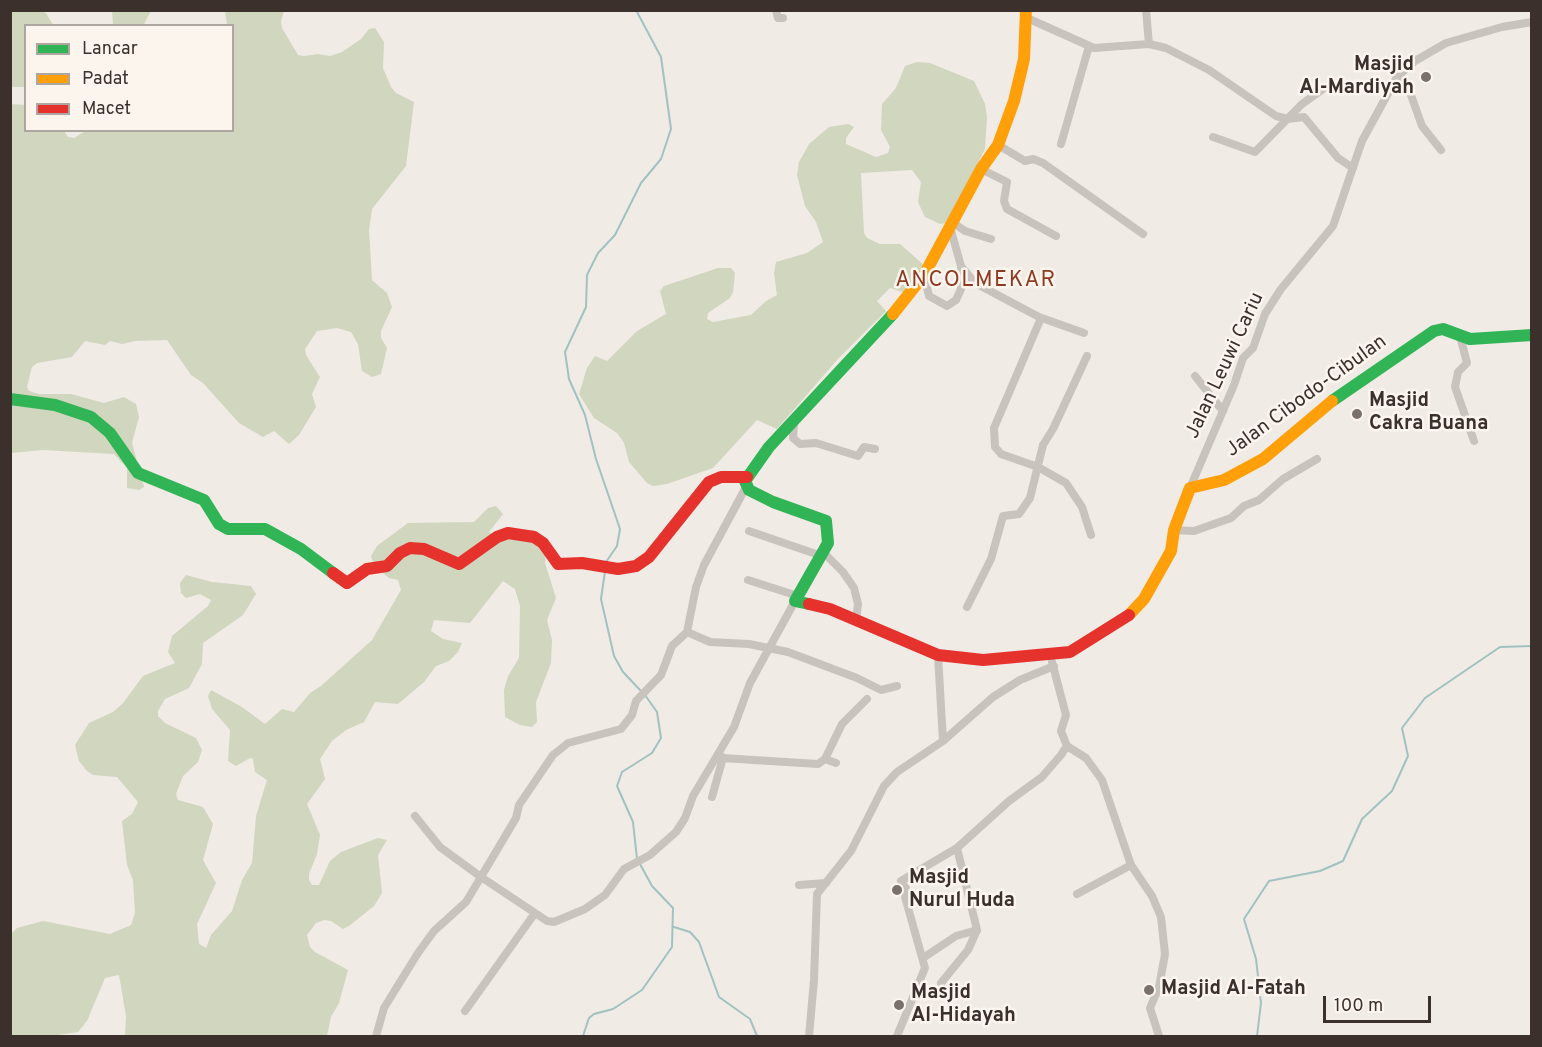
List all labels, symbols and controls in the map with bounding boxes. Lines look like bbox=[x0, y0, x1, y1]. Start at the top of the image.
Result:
legend bbox=[24, 24, 234, 132]
text: Lancar bbox=[82, 38, 138, 61]
place label: Masjid Al-Mardiyah bbox=[1299, 54, 1414, 101]
text: Padat bbox=[82, 68, 129, 91]
marker: Masjid Al-Mardiyah bbox=[1419, 70, 1433, 84]
text: Macet bbox=[82, 98, 131, 121]
district label: ANCOLMEKAR bbox=[895, 269, 1057, 295]
street label: Jalan Leuwi Cariu bbox=[1182, 289, 1270, 443]
street label: Jalan Cibodo-Cibulan bbox=[1222, 331, 1392, 463]
place label: Masjid Cakra Buana bbox=[1369, 390, 1488, 437]
marker: Masjid Cakra Buana bbox=[1350, 407, 1364, 421]
place label: Masjid Nurul Huda bbox=[909, 867, 1015, 914]
marker: Masjid Nurul Huda bbox=[890, 883, 904, 897]
place label: Masjid Al-Fatah bbox=[1161, 978, 1306, 1002]
place label: Masjid Al-Hidayah bbox=[911, 982, 1016, 1029]
marker: Masjid Al-Fatah bbox=[1142, 983, 1156, 997]
scale bar bbox=[1326, 984, 1434, 1022]
text: 100 m bbox=[1334, 995, 1383, 1018]
marker: Masjid Al-Hidayah bbox=[892, 998, 906, 1012]

